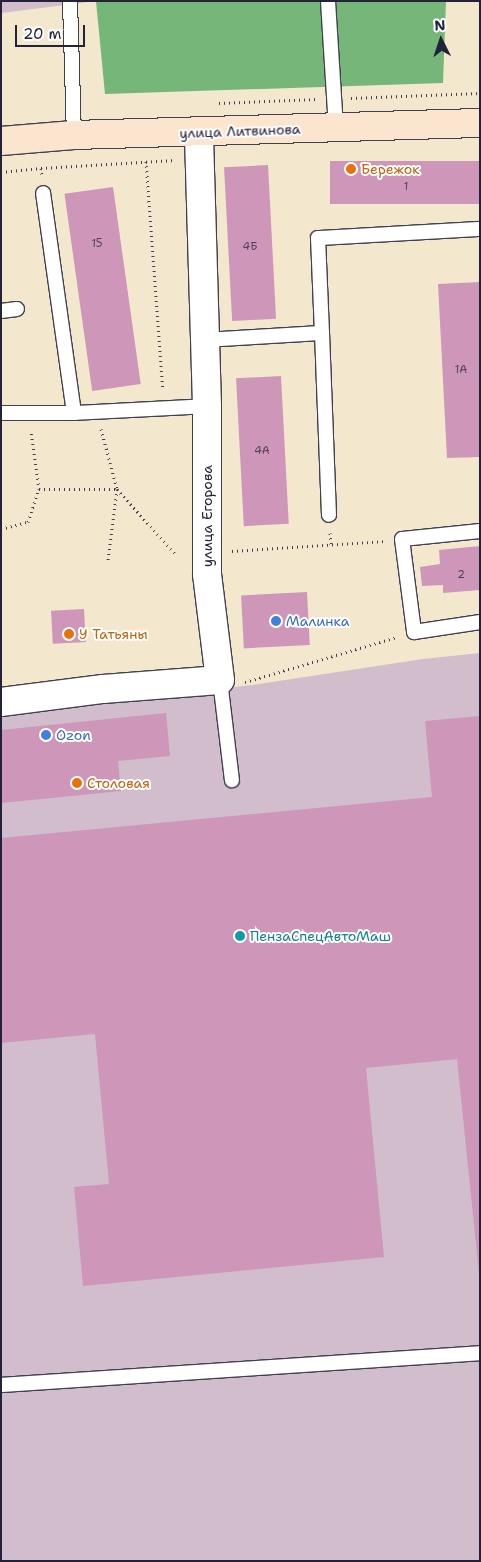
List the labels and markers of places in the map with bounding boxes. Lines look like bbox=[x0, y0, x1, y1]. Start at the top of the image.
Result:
place label: Бережок bbox=[361, 161, 420, 177]
marker: Бережок bbox=[345, 163, 357, 175]
place label: Малинка bbox=[286, 613, 350, 629]
marker: Малинка bbox=[270, 615, 282, 627]
place label: У Татьяны bbox=[79, 626, 148, 642]
marker: У Татьяны bbox=[63, 628, 75, 640]
place label: Ozon bbox=[56, 727, 91, 743]
marker: Ozon bbox=[40, 729, 52, 741]
place label: Столовая bbox=[87, 775, 150, 791]
marker: Столовая bbox=[71, 777, 83, 789]
place label: ПензаСпецАвтоМаш bbox=[250, 928, 391, 944]
marker: ПензаСпецАвтоМаш bbox=[234, 930, 246, 942]

